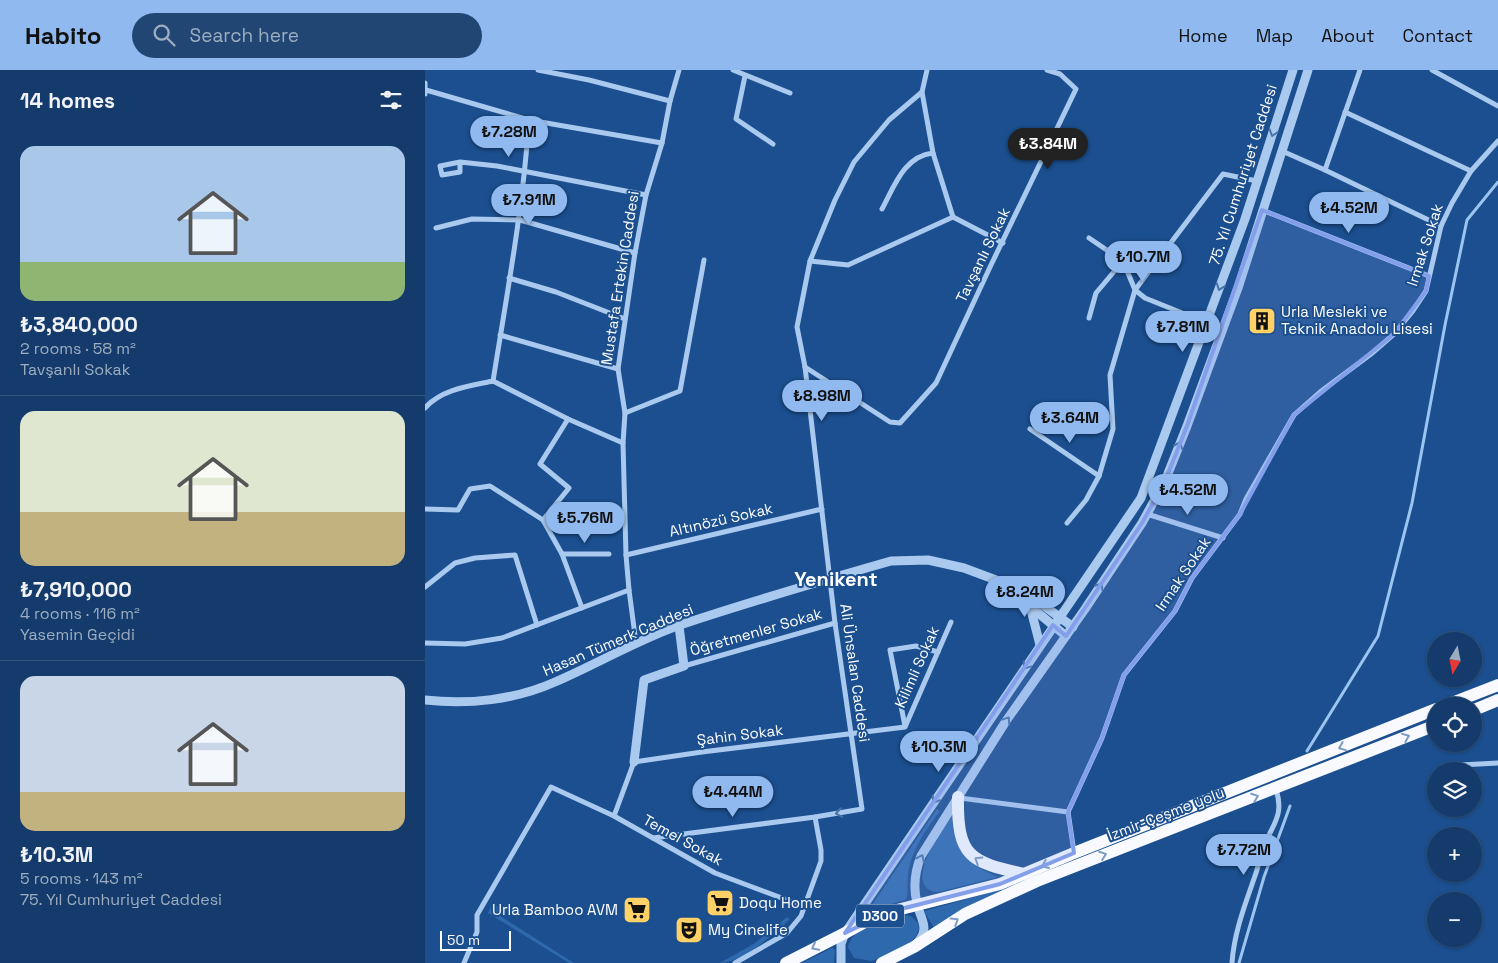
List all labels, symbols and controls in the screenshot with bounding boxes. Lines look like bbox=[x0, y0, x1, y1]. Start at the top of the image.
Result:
search box bbox=[132, 13, 482, 58]
text: Habito bbox=[25, 20, 102, 51]
icon: search bbox=[150, 21, 178, 49]
text: Search here bbox=[190, 23, 299, 48]
text: Home bbox=[1179, 24, 1228, 47]
text: Map bbox=[1256, 24, 1293, 47]
text: About bbox=[1321, 24, 1375, 47]
text: Contact bbox=[1403, 24, 1473, 47]
street label: 75. Yıl Cumhuriyet Caddesi bbox=[1204, 82, 1281, 268]
icon: filters bbox=[377, 86, 405, 114]
text: 14 homes bbox=[20, 87, 115, 114]
pin: ₺7.28M bbox=[468, 116, 550, 158]
text: ₺7.28M bbox=[481, 121, 537, 142]
pin: ₺3.84M bbox=[1007, 128, 1089, 170]
one-way arrow bbox=[1268, 129, 1278, 137]
text: ₺3.84M bbox=[1019, 133, 1077, 154]
icon: home bbox=[168, 178, 258, 268]
pin: ₺7.91M bbox=[488, 184, 570, 226]
text: ₺7.91M bbox=[502, 189, 556, 210]
street label: Mustafa Ertekin Caddesi bbox=[596, 189, 643, 366]
pin: ₺4.52M bbox=[1308, 191, 1390, 234]
text: ₺4.52M bbox=[1320, 197, 1378, 218]
street label: Irmak Sokak bbox=[1402, 201, 1447, 289]
street label: Tavşanlı Sokak bbox=[951, 204, 1014, 305]
pin: ₺10.7M bbox=[1102, 240, 1184, 283]
text: ₺10.7M bbox=[1116, 246, 1170, 267]
one-way arrow bbox=[1216, 282, 1226, 291]
place label: Urla Mesleki ve Teknik Anadolu Lisesi bbox=[1281, 302, 1433, 338]
building icon: Urla Mesleki ve Teknik Anadolu Lisesi bbox=[1247, 306, 1277, 336]
pin: ₺7.81M bbox=[1142, 310, 1224, 353]
text: ₺3,840,000 bbox=[20, 311, 138, 338]
text: ₺7.81M bbox=[1156, 316, 1210, 337]
text: 2 rooms · 58 m² bbox=[20, 338, 136, 359]
text: Tavşanlı Sokak bbox=[20, 359, 130, 380]
pin: ₺8.98M bbox=[781, 380, 863, 422]
text: ₺8.98M bbox=[793, 385, 851, 406]
pin: ₺3.64M bbox=[1029, 402, 1111, 444]
text: ₺3.64M bbox=[1041, 407, 1099, 428]
one-way arrow bbox=[1173, 441, 1184, 450]
icon: home bbox=[168, 444, 258, 534]
pin: ₺4.52M bbox=[1147, 474, 1229, 516]
text: ₺4.52M bbox=[1159, 479, 1217, 500]
street label: Altınözü Sokak bbox=[667, 498, 775, 541]
pin: ₺5.76M bbox=[544, 502, 626, 544]
text: ₺5.76M bbox=[557, 507, 613, 528]
street label: Irmak Sokak bbox=[1151, 533, 1214, 615]
district label: Yenikent bbox=[794, 566, 878, 592]
text: ₺7,910,000 bbox=[20, 576, 132, 603]
pin: ₺8.24M bbox=[984, 576, 1066, 618]
text: ₺8.24M bbox=[996, 581, 1054, 602]
one-way arrow bbox=[1093, 583, 1103, 592]
street label: Hasan Tümerk Caddesi bbox=[540, 599, 696, 680]
text: 4 rooms · 116 m² bbox=[20, 603, 140, 624]
street label: Ali Ünsalan Caddesi bbox=[836, 603, 875, 743]
street label: Öğretmenler Sokak bbox=[688, 604, 824, 659]
street label: Kilimli Sokak bbox=[890, 623, 943, 711]
text: Yasemin Geçidi bbox=[20, 624, 135, 645]
north arrow bbox=[1427, 632, 1483, 688]
map controls bbox=[1427, 632, 1482, 947]
one-way arrow bbox=[1023, 660, 1032, 670]
button: locate bbox=[1427, 697, 1482, 752]
icon: home bbox=[168, 709, 258, 799]
one-way arrow bbox=[1001, 716, 1010, 726]
street label: Şahin Sokak bbox=[696, 720, 784, 749]
pin: ₺10.3M bbox=[898, 730, 980, 773]
one-way arrow bbox=[1401, 733, 1410, 743]
text: ₺10.3M bbox=[911, 736, 967, 757]
one-way arrow bbox=[1338, 740, 1347, 751]
button: layers bbox=[1427, 762, 1482, 817]
pin: ₺4.44M bbox=[692, 776, 774, 818]
text: ₺4.44M bbox=[703, 781, 763, 802]
street label: İzmir-Çeşme yolu bbox=[1105, 783, 1227, 845]
one-way arrow bbox=[1250, 793, 1259, 803]
one-way arrow bbox=[932, 795, 941, 804]
one-way arrow bbox=[834, 808, 843, 818]
street label: Temel Sokak bbox=[640, 810, 727, 869]
button: + bbox=[1427, 827, 1482, 882]
pin: ₺7.72M bbox=[1203, 834, 1285, 876]
text: ₺7.72M bbox=[1217, 839, 1271, 860]
text: ₺10.3M bbox=[20, 841, 93, 868]
one-way arrow bbox=[1099, 851, 1107, 861]
one-way arrow bbox=[915, 854, 925, 863]
one-way arrow bbox=[974, 856, 983, 866]
one-way arrow bbox=[1041, 859, 1050, 869]
text: 5 rooms · 143 m² bbox=[20, 868, 143, 889]
supermarket icon: Doqu Home bbox=[705, 888, 735, 918]
text: 75. Yıl Cumhuriyet Caddesi bbox=[20, 889, 222, 910]
button: − bbox=[1427, 892, 1482, 947]
place label: Doqu Home bbox=[739, 893, 822, 912]
supermarket icon: Urla Bamboo AVM bbox=[622, 895, 652, 925]
place label: Urla Bamboo AVM bbox=[492, 900, 618, 919]
road number: D300 bbox=[856, 904, 904, 928]
theatre icon: My Cinelife bbox=[674, 915, 704, 945]
one-way arrow bbox=[949, 918, 959, 927]
place label: My Cinelife bbox=[708, 920, 788, 939]
scale bar bbox=[440, 928, 511, 951]
text: 50 m bbox=[447, 931, 480, 949]
one-way arrow bbox=[811, 941, 820, 951]

